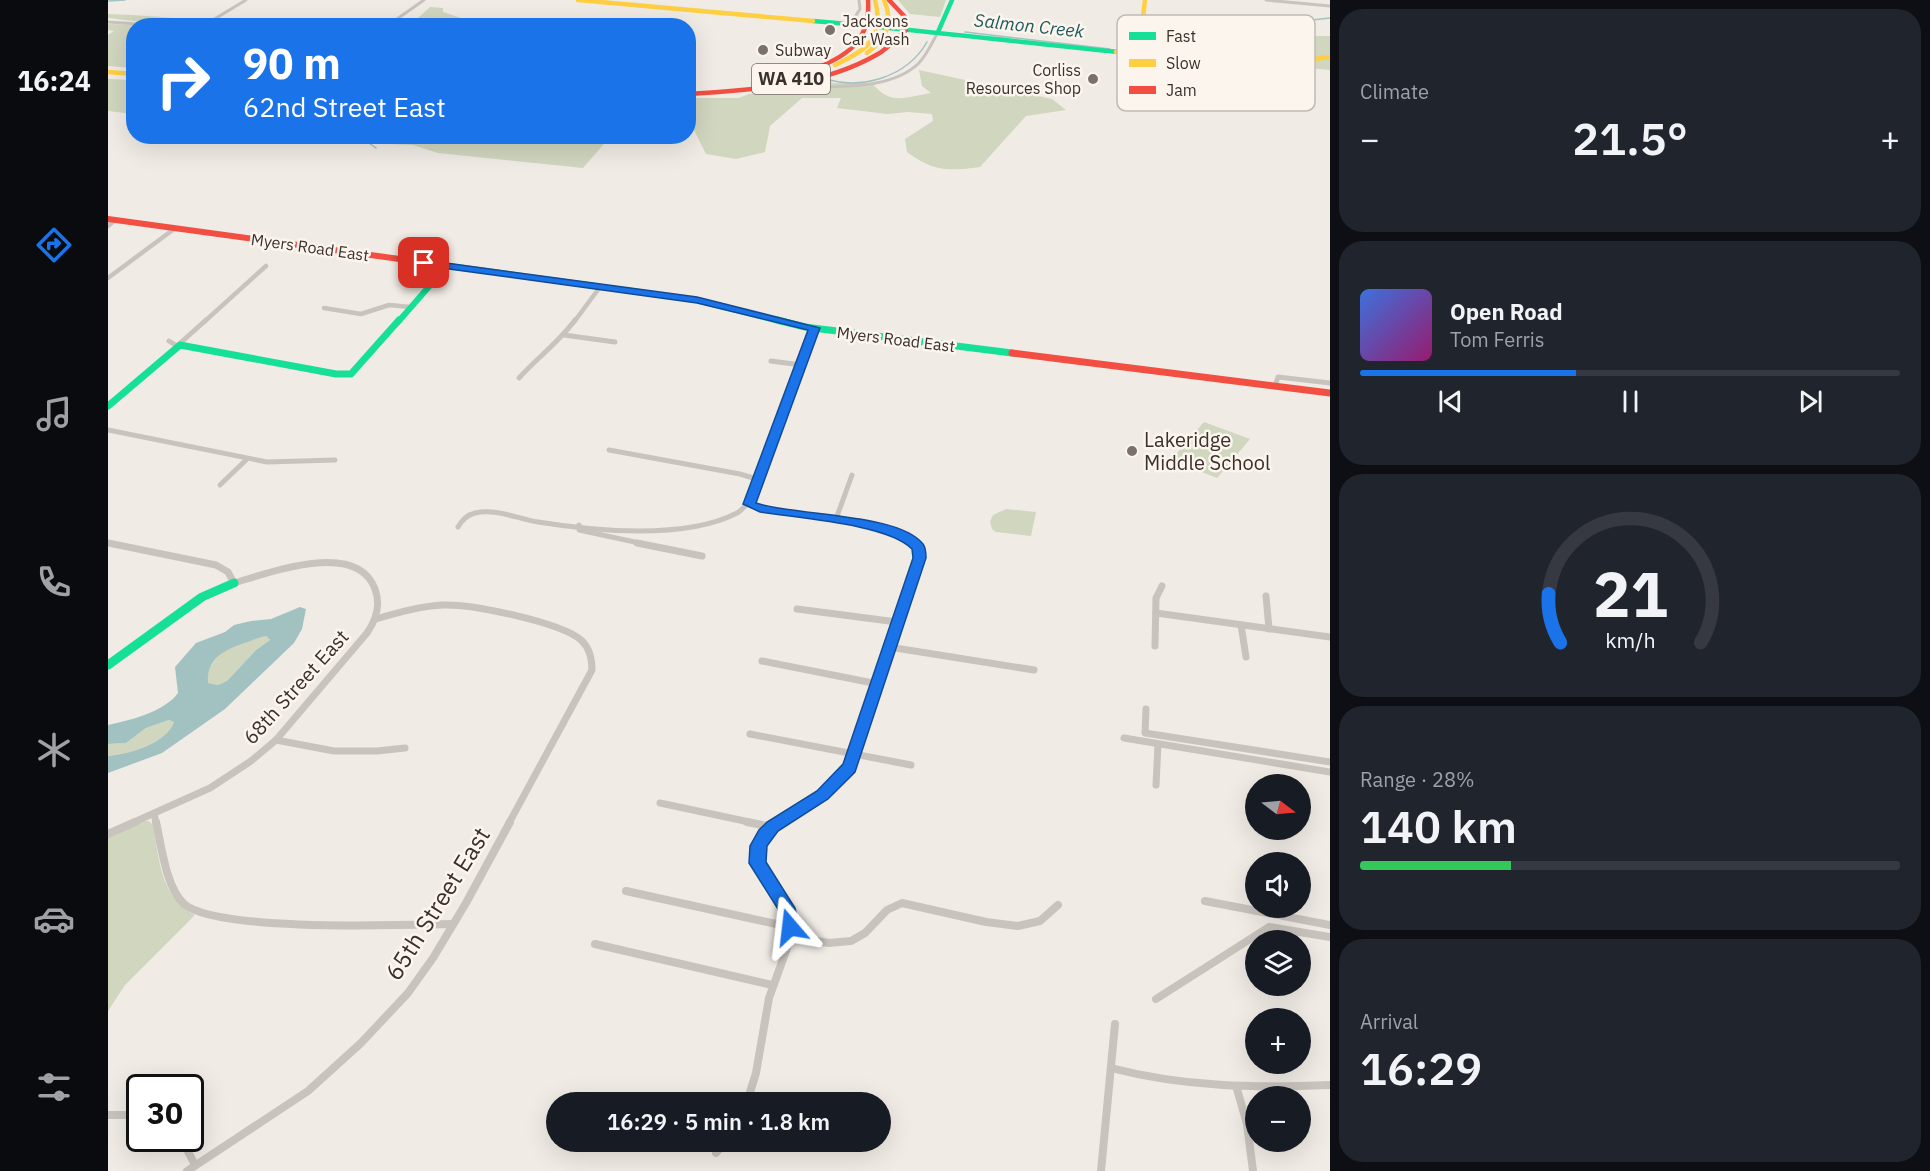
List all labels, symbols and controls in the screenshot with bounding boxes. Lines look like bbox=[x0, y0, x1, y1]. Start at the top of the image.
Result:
water label: Salmon Creek bbox=[973, 8, 1086, 43]
place label: Jacksons Car Wash bbox=[842, 11, 910, 49]
legend bbox=[1117, 15, 1315, 111]
marker: Jacksons Car Wash bbox=[823, 23, 837, 37]
text: Fast bbox=[1166, 26, 1196, 46]
text: 90 m bbox=[243, 36, 341, 91]
place label: Subway bbox=[775, 40, 831, 60]
icon: right bbox=[144, 42, 222, 120]
marker: Subway bbox=[756, 43, 770, 57]
text: Slow bbox=[1166, 53, 1201, 73]
place label: Corliss Resources Shop bbox=[966, 60, 1081, 98]
text: 16:24 bbox=[17, 63, 91, 98]
road number: WA 410 bbox=[752, 64, 830, 94]
marker: Corliss Resources Shop bbox=[1086, 72, 1100, 86]
text: Climate bbox=[1360, 78, 1429, 105]
text: Jam bbox=[1166, 80, 1197, 100]
text: 62nd Street East bbox=[243, 89, 446, 124]
text: 21.5° bbox=[1572, 109, 1688, 167]
text: − bbox=[1360, 117, 1380, 160]
text: + bbox=[1880, 117, 1900, 160]
icon: directions bbox=[33, 224, 75, 266]
street label: Myers Road East bbox=[250, 229, 370, 265]
pin bbox=[398, 237, 449, 288]
icon: arrive bbox=[407, 246, 440, 279]
text: Open Road bbox=[1450, 297, 1563, 326]
street label: Myers Road East bbox=[836, 322, 956, 356]
text: Tom Ferris bbox=[1450, 326, 1545, 353]
icon: previous bbox=[1434, 385, 1467, 418]
icon: pause bbox=[1614, 385, 1647, 418]
icon: next bbox=[1794, 385, 1827, 418]
icon: music bbox=[33, 393, 75, 435]
place label: Lakeridge Middle School bbox=[1144, 426, 1270, 476]
marker: Lakeridge Middle School bbox=[1125, 444, 1139, 458]
text: 21 bbox=[1593, 553, 1667, 634]
icon: phone bbox=[33, 561, 75, 603]
street label: 68th Street East bbox=[237, 624, 354, 750]
text: km/h bbox=[1605, 626, 1655, 654]
icon: climate bbox=[33, 729, 75, 771]
text: Range · 28% bbox=[1360, 766, 1475, 793]
north arrow bbox=[1245, 774, 1311, 840]
map controls bbox=[1245, 774, 1311, 1152]
text: 140 km bbox=[1360, 797, 1517, 855]
street label: 65th Street East bbox=[377, 821, 497, 986]
button: sound bbox=[1245, 852, 1311, 918]
position arrow bbox=[758, 895, 822, 959]
icon: car bbox=[33, 898, 75, 940]
button: layers bbox=[1245, 930, 1311, 996]
button: + bbox=[1245, 1008, 1311, 1074]
text: Arrival bbox=[1360, 1008, 1418, 1035]
text: 16:29 bbox=[1360, 1039, 1482, 1097]
icon: filters bbox=[33, 1066, 75, 1108]
speed limit sign: 30 bbox=[126, 1074, 204, 1152]
button: − bbox=[1245, 1086, 1311, 1152]
text: 16:29 · 5 min · 1.8 km bbox=[607, 1107, 830, 1136]

